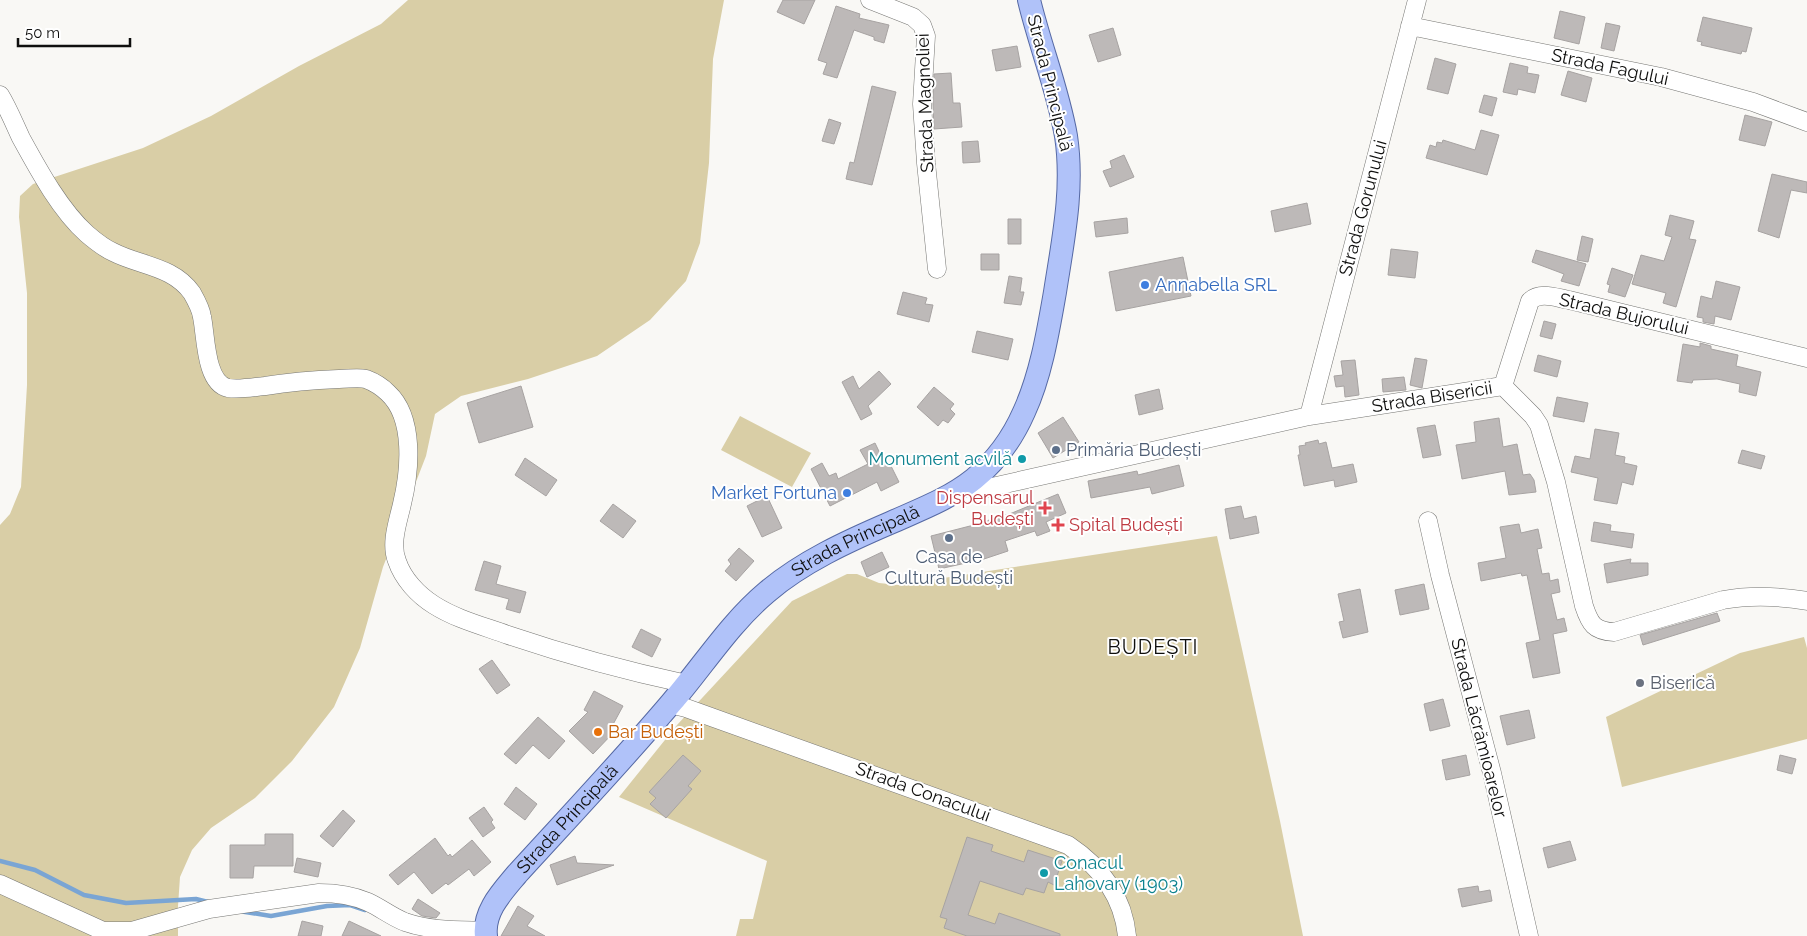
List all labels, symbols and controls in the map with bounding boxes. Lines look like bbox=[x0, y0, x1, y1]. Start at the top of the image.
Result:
street label: Strada Principală bbox=[1023, 12, 1078, 153]
scale bar bbox=[18, 15, 130, 47]
text: 50 m bbox=[25, 24, 60, 42]
street label: Strada Magnoliei bbox=[912, 33, 937, 173]
street label: Strada Fagului bbox=[1550, 44, 1671, 89]
street label: Strada Gorunului bbox=[1334, 138, 1391, 278]
place label: Annabella SRL bbox=[1155, 274, 1278, 295]
marker: Annabella SRL bbox=[1139, 279, 1151, 291]
street label: Strada Bujorului bbox=[1557, 288, 1691, 339]
street label: Strada Bisericii bbox=[1370, 377, 1494, 416]
place label: Primăria Budești bbox=[1066, 439, 1202, 460]
marker: Primăria Budești bbox=[1050, 444, 1062, 456]
place label: Monument acvilă bbox=[869, 448, 1012, 469]
marker: Monument acvilă bbox=[1016, 453, 1028, 465]
place label: Market Fortuna bbox=[711, 482, 837, 503]
marker: Market Fortuna bbox=[841, 487, 853, 499]
place label: Dispensarul Budești bbox=[936, 487, 1034, 529]
street label: Strada Principală bbox=[787, 501, 922, 581]
marker: Dispensarul Budești bbox=[1038, 501, 1052, 515]
place label: Spital Budești bbox=[1069, 514, 1183, 535]
marker: Spital Budești bbox=[1051, 518, 1065, 532]
marker: Casa de Cultură Budești bbox=[943, 532, 955, 544]
place label: Casa de Cultură Budești bbox=[885, 546, 1013, 588]
district label: BUDEȘTI bbox=[1107, 635, 1199, 659]
street label: Strada Lăcrămioarelor bbox=[1447, 636, 1512, 820]
place label: Biserică bbox=[1650, 672, 1715, 693]
marker: Biserică bbox=[1634, 677, 1646, 689]
place label: Bar Budești bbox=[608, 721, 703, 742]
marker: Bar Budești bbox=[592, 726, 604, 738]
street label: Strada Conacului bbox=[853, 757, 993, 826]
street label: Strada Principală bbox=[512, 760, 622, 877]
place label: Conacul Lahovary (1903) bbox=[1054, 852, 1183, 894]
marker: Conacul Lahovary (1903) bbox=[1038, 867, 1050, 879]

